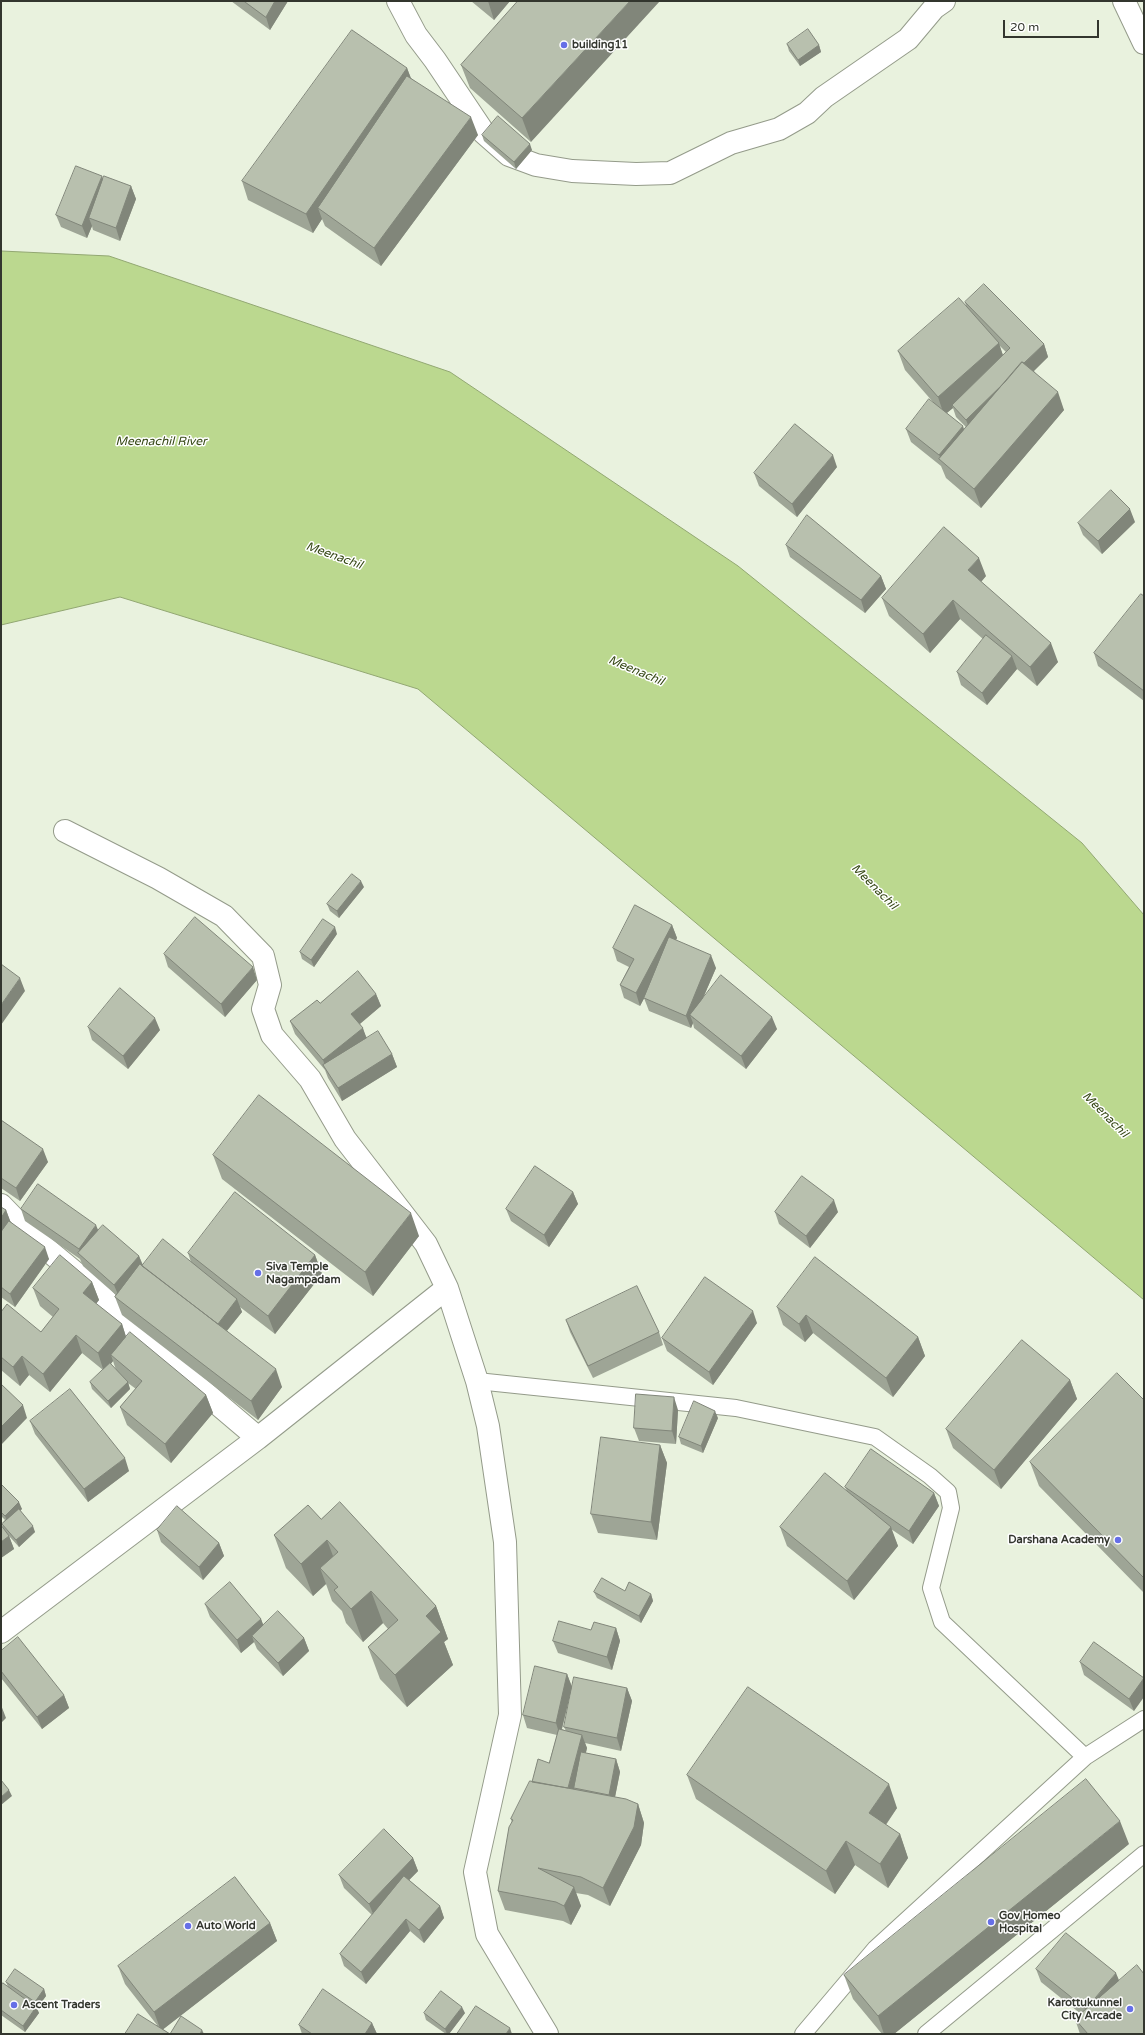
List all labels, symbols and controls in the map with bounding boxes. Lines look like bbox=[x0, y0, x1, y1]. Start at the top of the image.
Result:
scale bar bbox=[1005, 12, 1101, 38]
text: 20 m bbox=[1010, 20, 1039, 34]
place label: building11 bbox=[572, 38, 628, 52]
marker: building11 bbox=[559, 40, 569, 50]
water label: Meenachil River bbox=[115, 435, 207, 449]
water label: Meenachil bbox=[304, 539, 364, 573]
water label: Meenachil bbox=[606, 653, 666, 689]
water label: Meenachil bbox=[848, 861, 900, 913]
water label: Meenachil bbox=[1079, 1089, 1131, 1141]
place label: Siva Temple Nagampadam bbox=[266, 1260, 341, 1286]
marker: Siva Temple Nagampadam bbox=[253, 1268, 263, 1278]
place label: Darshana Academy bbox=[1008, 1533, 1110, 1547]
marker: Darshana Academy bbox=[1113, 1535, 1123, 1545]
place label: Gov Homeo Hospital bbox=[999, 1909, 1060, 1935]
marker: Gov Homeo Hospital bbox=[986, 1917, 996, 1927]
place label: Auto World bbox=[196, 1919, 256, 1933]
marker: Auto World bbox=[183, 1921, 193, 1931]
place label: Karottukunnel City Arcade bbox=[1048, 1996, 1122, 2022]
place label: Ascent Traders bbox=[22, 1998, 100, 2012]
marker: Ascent Traders bbox=[9, 2000, 19, 2010]
marker: Karottukunnel City Arcade bbox=[1125, 2004, 1135, 2014]

